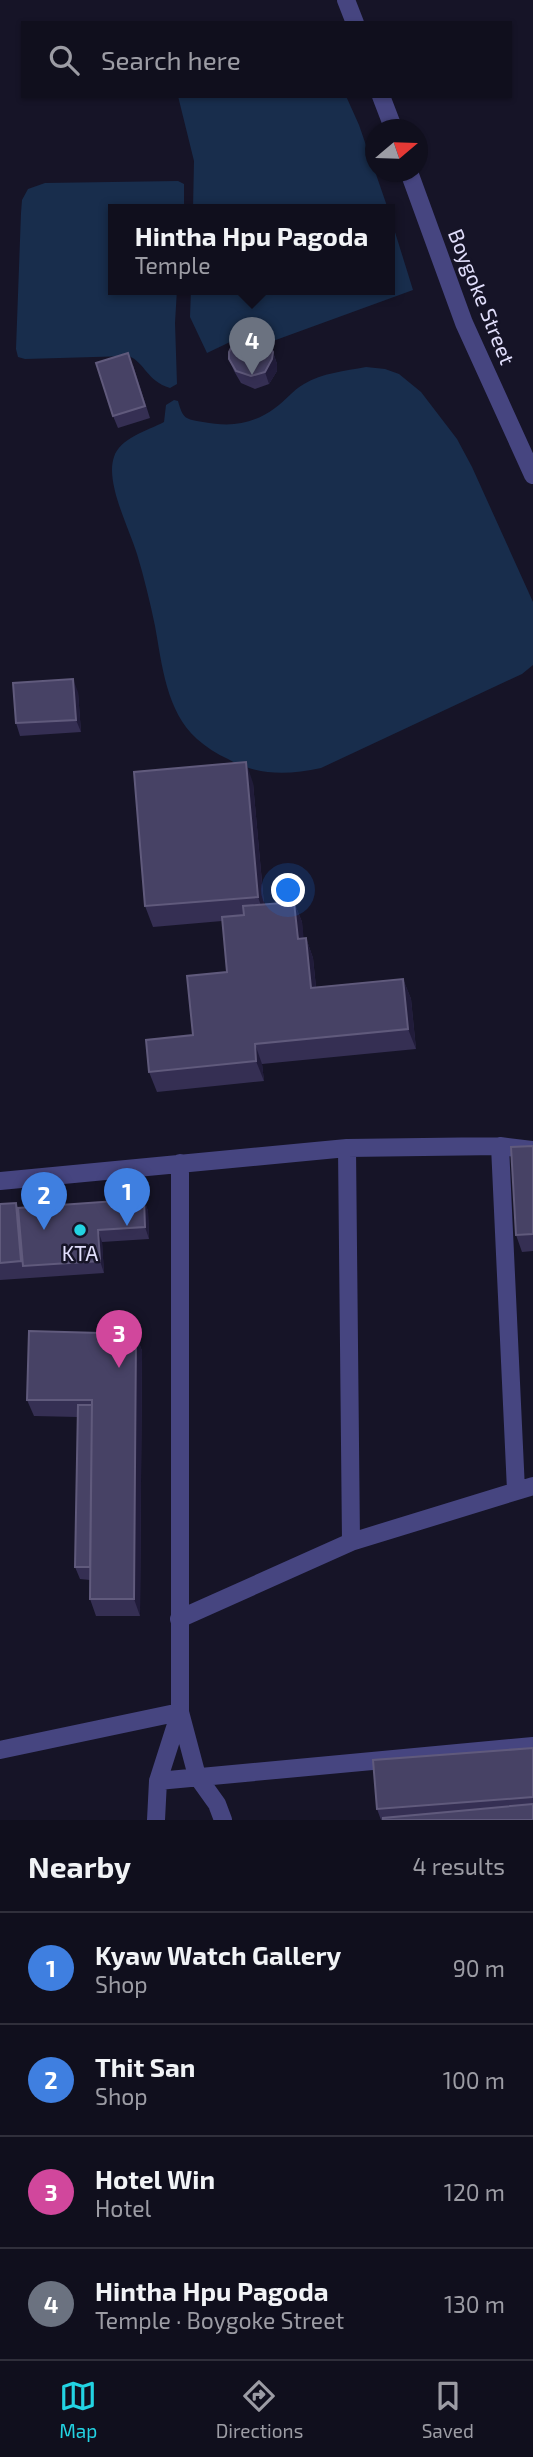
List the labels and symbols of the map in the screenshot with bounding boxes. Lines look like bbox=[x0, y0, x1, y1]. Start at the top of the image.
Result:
north arrow bbox=[365, 119, 428, 182]
street label: Boygoke Street bbox=[444, 225, 521, 368]
pin: 4 bbox=[229, 317, 275, 375]
your location bbox=[271, 873, 305, 907]
pin: 1 bbox=[104, 1168, 150, 1226]
pin: 2 bbox=[21, 1172, 67, 1230]
marker: KTA bbox=[72, 1222, 88, 1238]
place label: KTA bbox=[62, 1240, 98, 1265]
pin: 3 bbox=[96, 1310, 142, 1368]

